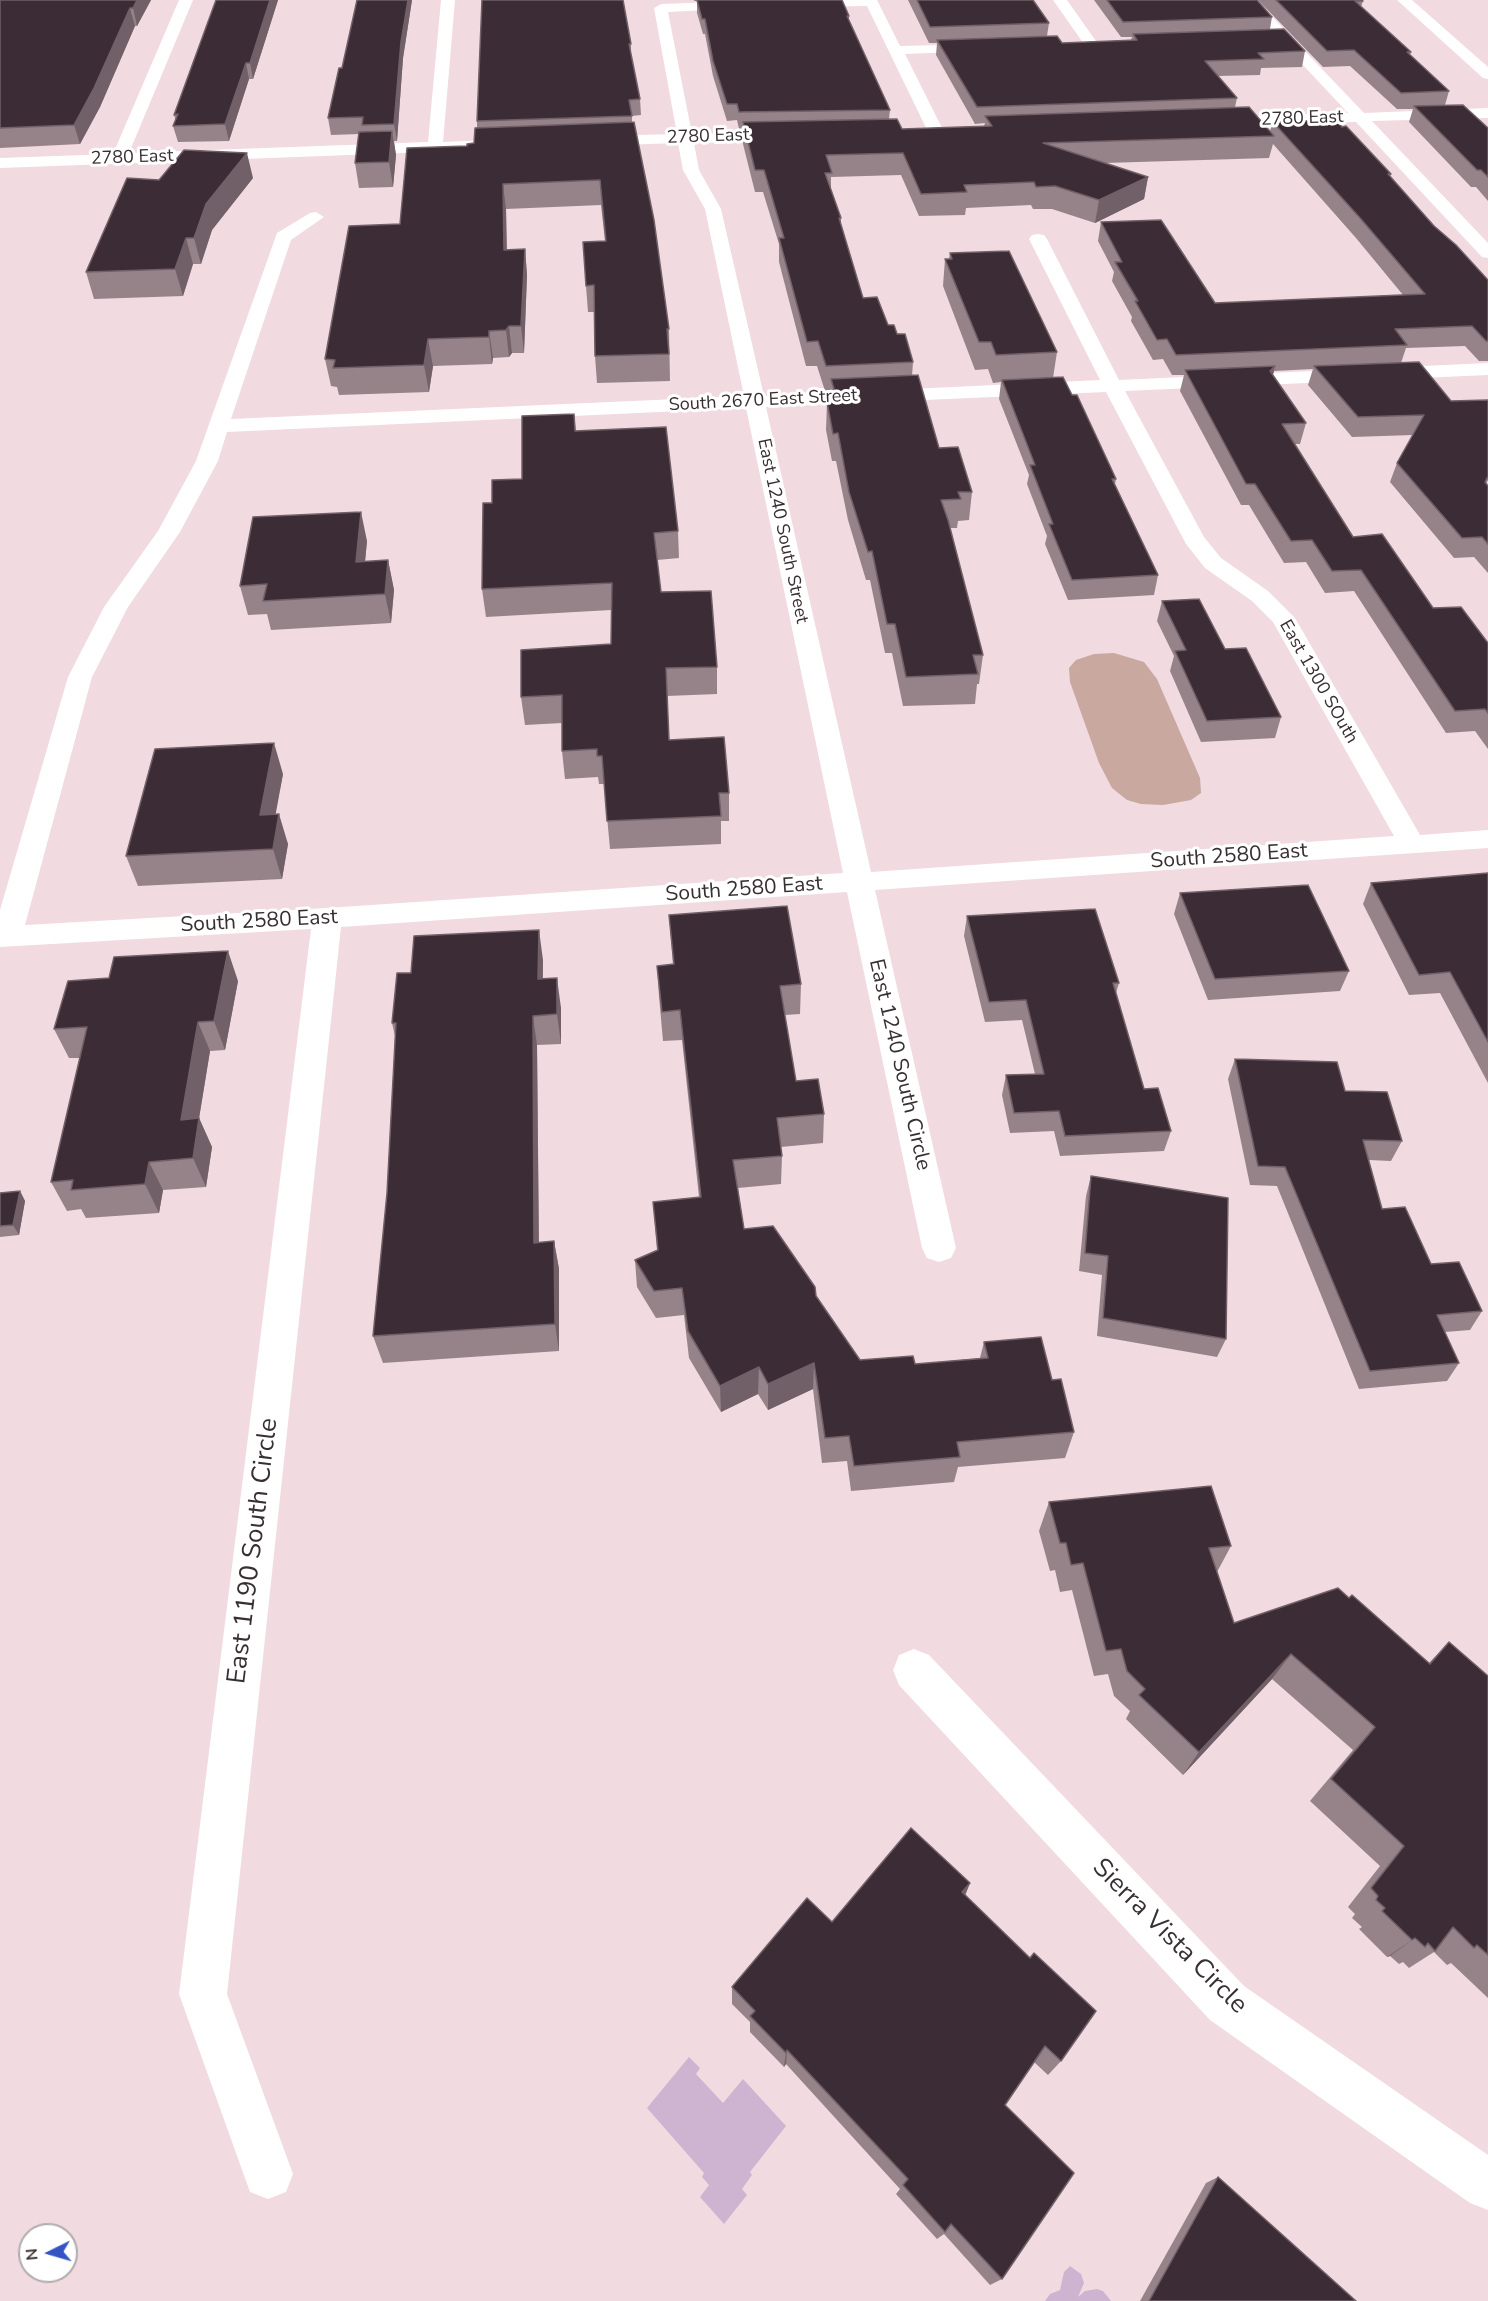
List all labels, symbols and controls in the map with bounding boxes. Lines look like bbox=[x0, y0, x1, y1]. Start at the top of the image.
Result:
street label: 2780 East bbox=[1260, 107, 1344, 131]
street label: 2780 East bbox=[666, 125, 750, 149]
street label: 2780 East bbox=[90, 146, 174, 170]
street label: South 2670 East Street bbox=[668, 385, 858, 417]
street label: East 1240 South Street bbox=[752, 436, 812, 626]
street label: East 1300 SOuth bbox=[1274, 617, 1362, 747]
street label: South 2580 East bbox=[1150, 839, 1308, 875]
street label: South 2580 East bbox=[665, 872, 823, 908]
street label: South 2580 East bbox=[180, 905, 338, 939]
street label: East 1240 South Circle bbox=[862, 957, 936, 1173]
street label: East 1190 South Circle bbox=[222, 1416, 286, 1686]
street label: Sierra Vista Circle bbox=[1085, 1853, 1253, 2021]
north arrow bbox=[18, 2223, 78, 2283]
text: N bbox=[21, 2247, 44, 2261]

